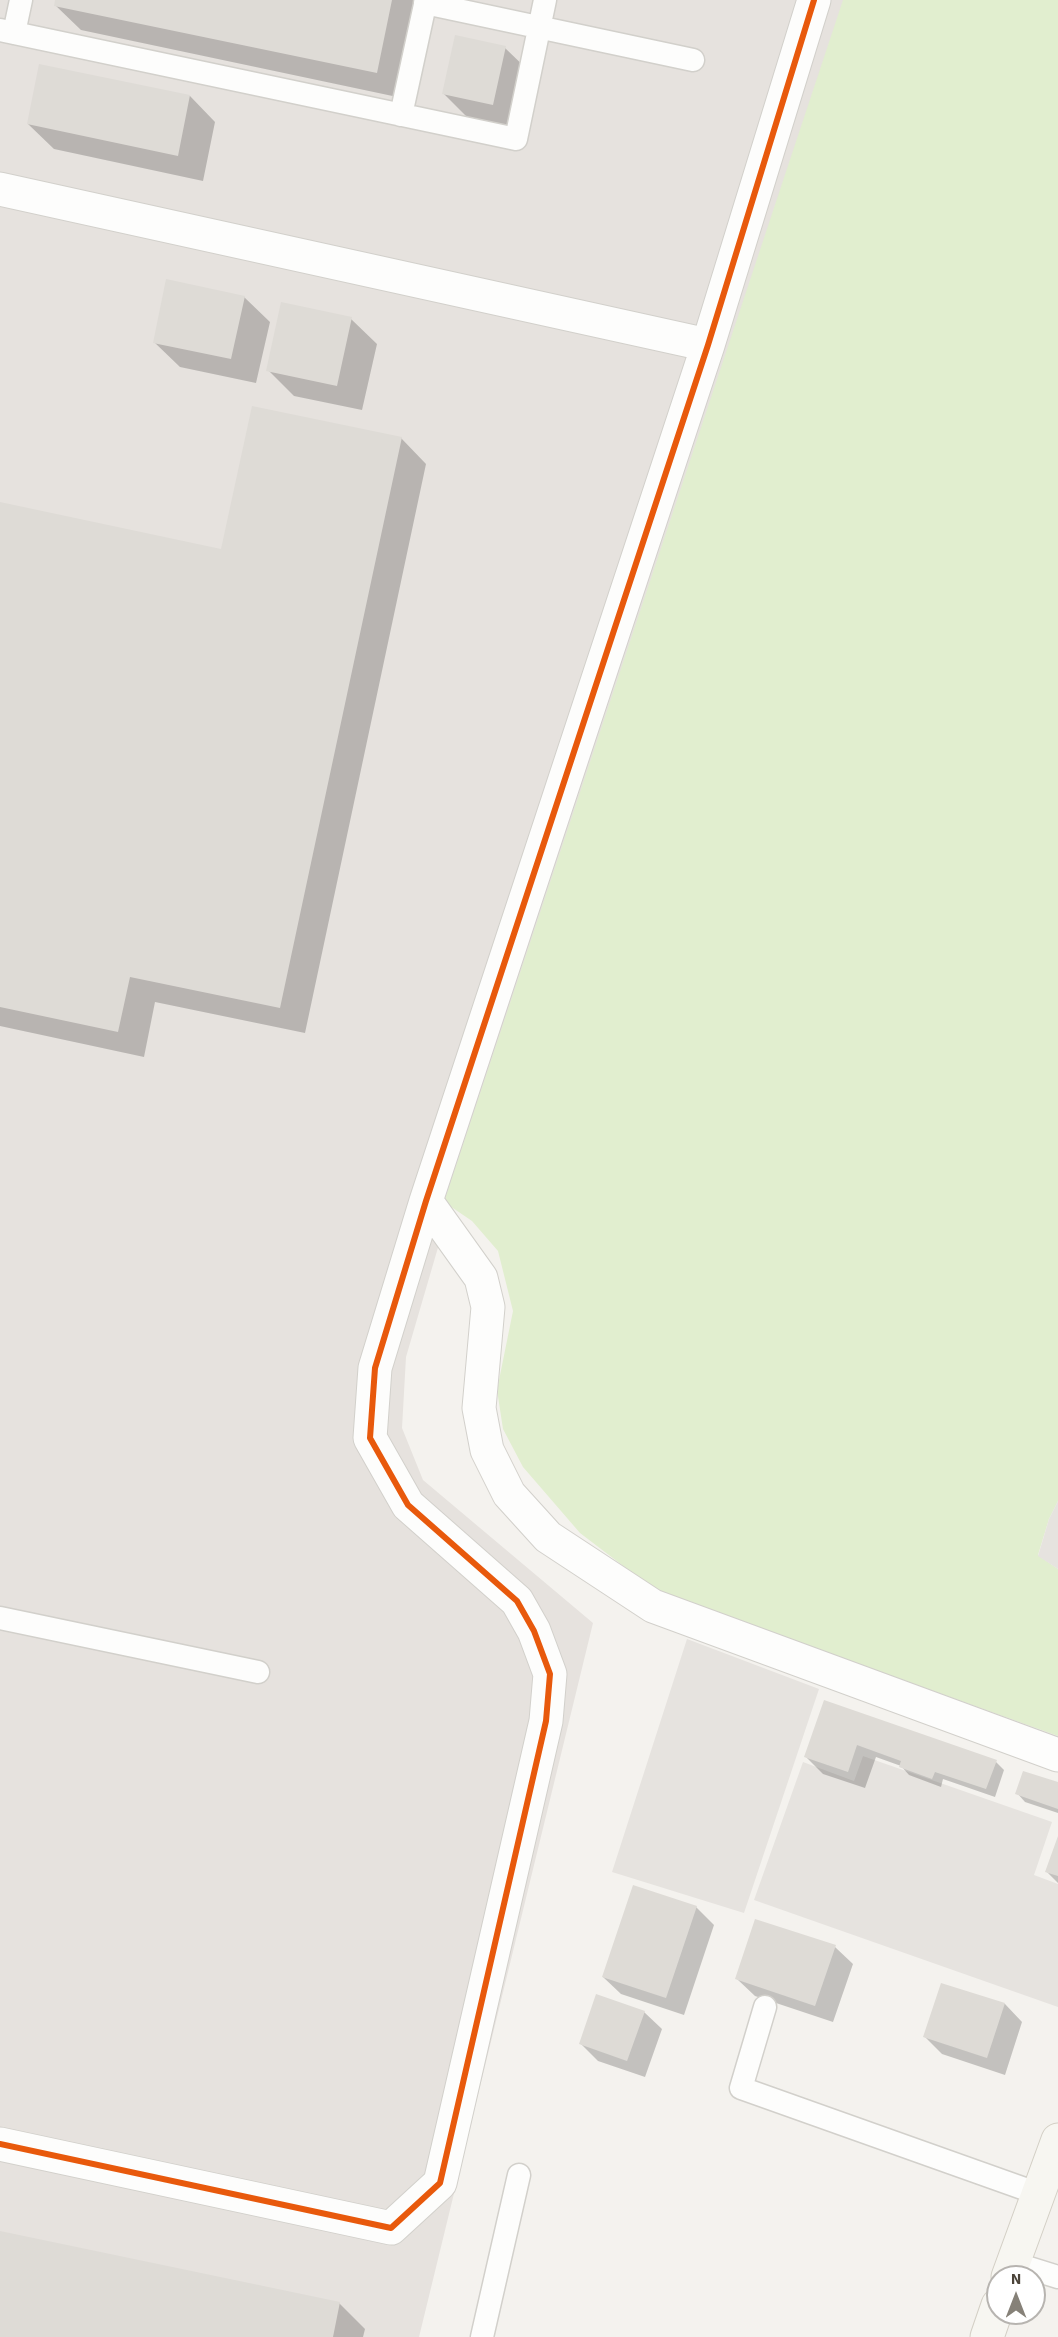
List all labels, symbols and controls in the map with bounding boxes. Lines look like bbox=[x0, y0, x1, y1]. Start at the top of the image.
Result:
north arrow bbox=[986, 2265, 1046, 2325]
text: N bbox=[1011, 2268, 1021, 2290]

